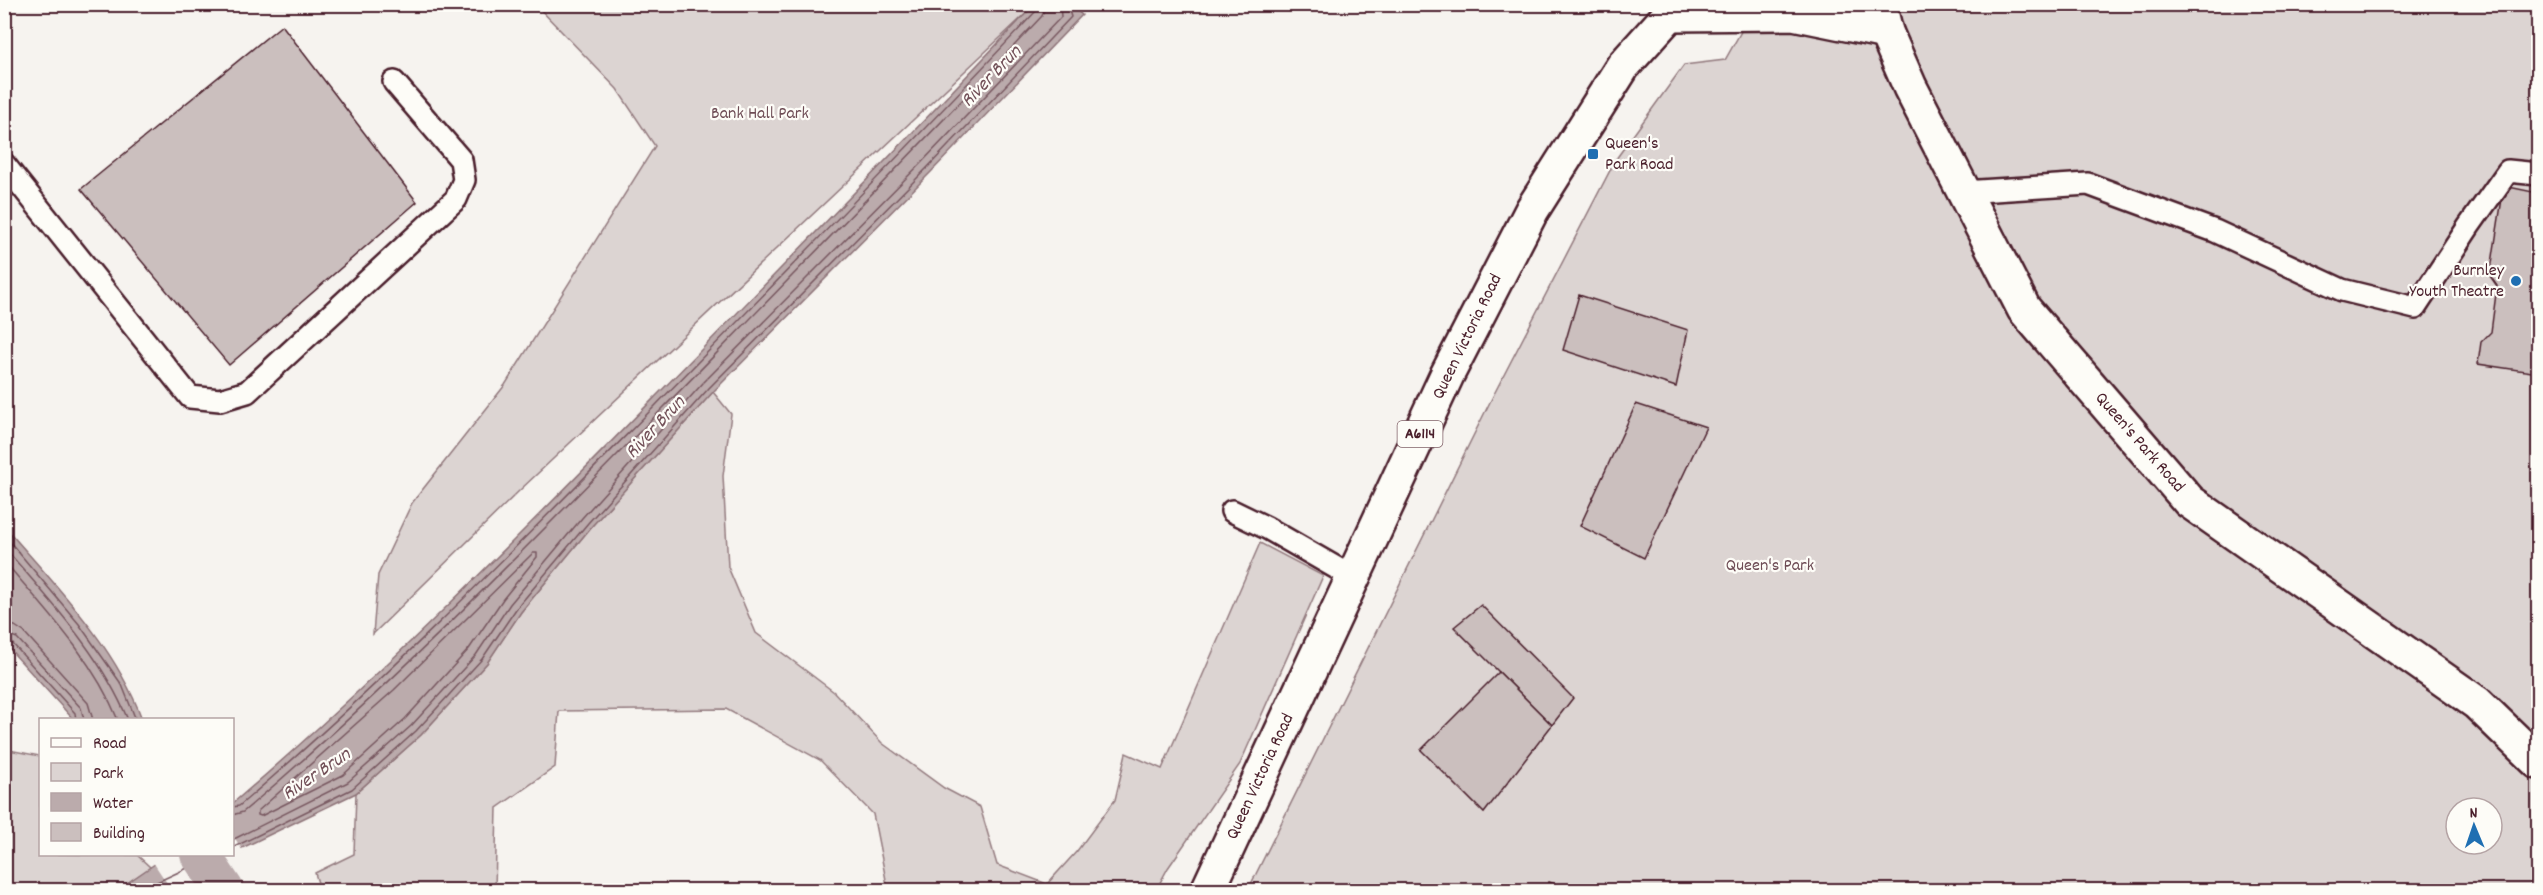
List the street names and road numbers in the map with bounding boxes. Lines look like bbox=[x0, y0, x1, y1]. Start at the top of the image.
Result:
street label: Queen Victoria Road bbox=[1427, 270, 1509, 404]
street label: Queen's Park Road bbox=[2088, 387, 2190, 499]
road number: A6114 bbox=[1398, 421, 1442, 447]
street label: Queen Victoria Road bbox=[1221, 710, 1301, 844]

